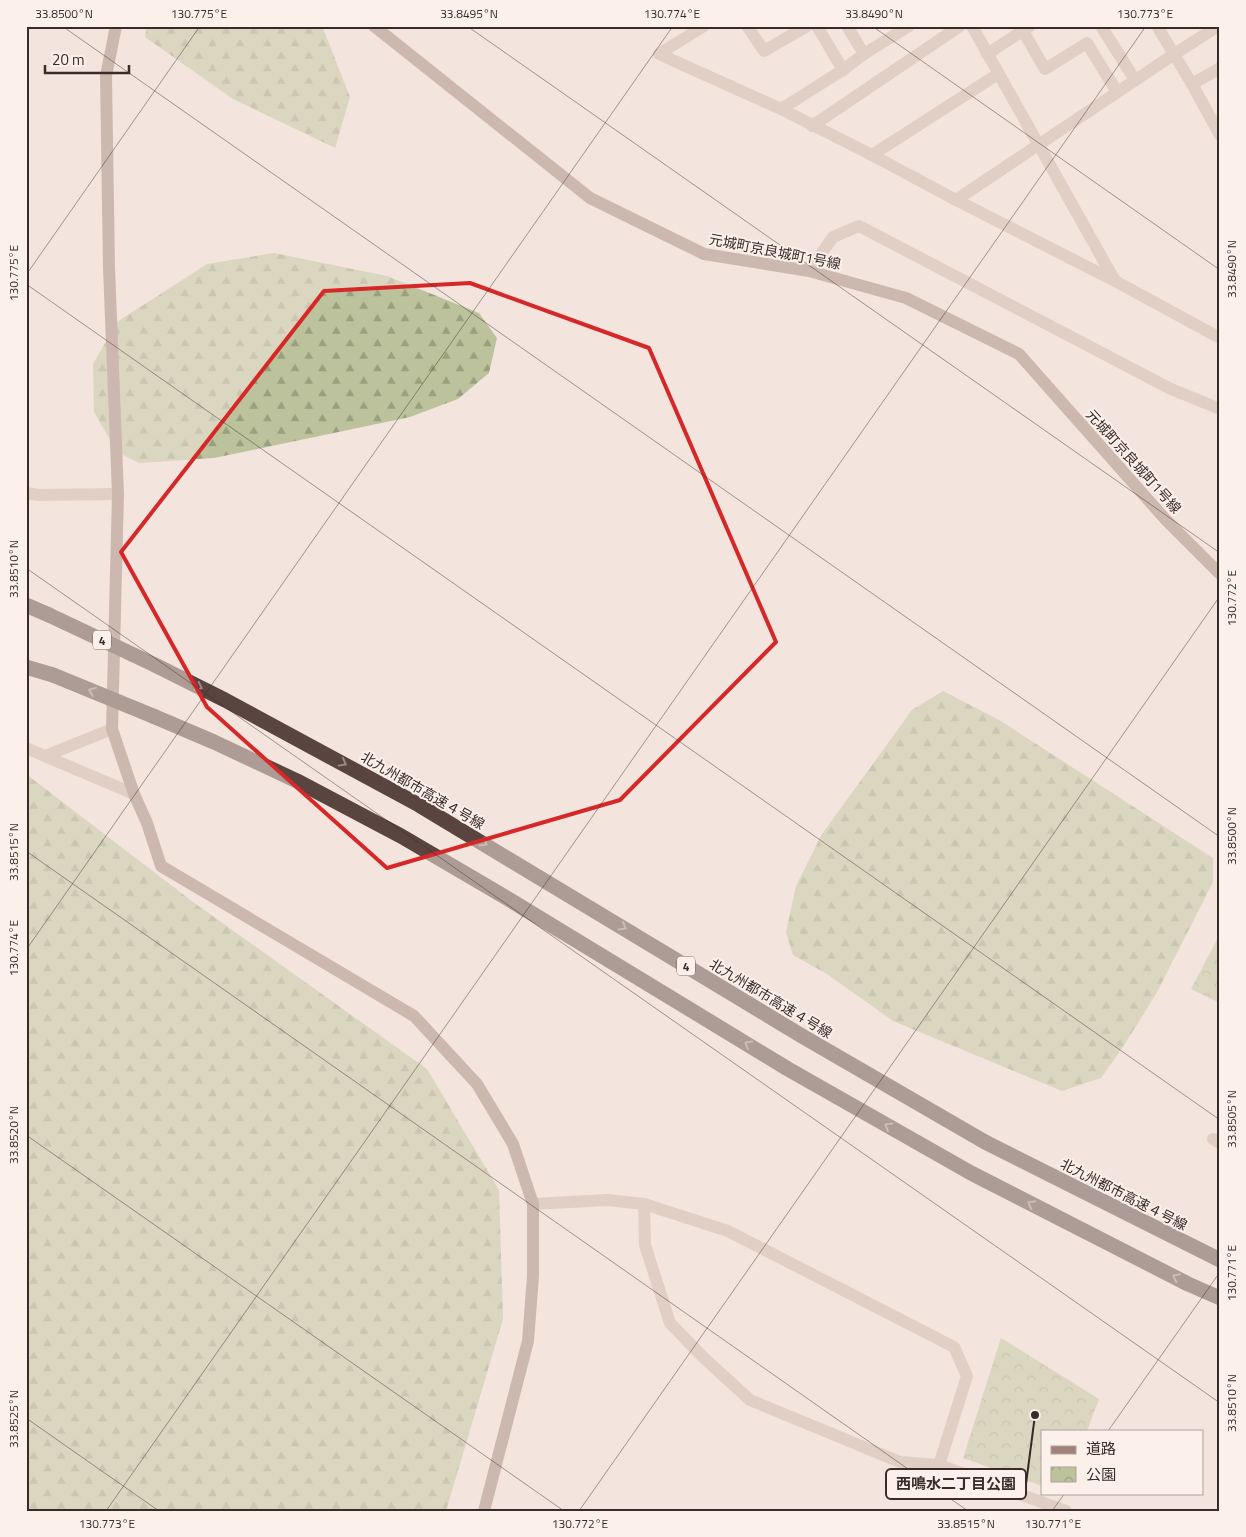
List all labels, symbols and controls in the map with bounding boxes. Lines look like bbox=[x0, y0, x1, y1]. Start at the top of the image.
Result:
text: 33.8500°N bbox=[35, 4, 93, 23]
text: 130.775°E bbox=[171, 4, 227, 23]
text: 33.8495°N bbox=[440, 4, 498, 23]
text: 130.774°E bbox=[644, 4, 700, 23]
text: 33.8490°N bbox=[845, 4, 903, 23]
text: 130.773°E bbox=[1117, 4, 1173, 23]
scale bar bbox=[45, 42, 129, 74]
text: 20 m bbox=[52, 48, 85, 71]
street label: 元城町京良城町1号線 bbox=[707, 228, 843, 274]
text: 33.8490°N bbox=[1222, 240, 1241, 298]
text: 130.775°E bbox=[4, 245, 23, 301]
street label: 元城町京良城町1号線 bbox=[1081, 404, 1187, 518]
text: 33.8510°N bbox=[4, 540, 23, 598]
text: 130.772°E bbox=[1222, 570, 1241, 626]
road number: 4 bbox=[93, 630, 111, 650]
one-way arrow bbox=[194, 681, 203, 691]
one-way arrow bbox=[88, 686, 97, 697]
street label: 北九州都市高速４号線 bbox=[357, 746, 489, 834]
one-way arrow bbox=[337, 757, 346, 767]
text: 33.8500°N bbox=[1222, 807, 1241, 865]
text: 33.8515°N bbox=[4, 823, 23, 881]
one-way arrow bbox=[478, 837, 487, 847]
text: 130.774°E bbox=[4, 920, 23, 976]
one-way arrow bbox=[617, 921, 626, 931]
street label: 北九州都市高速４号線 bbox=[706, 953, 836, 1043]
road number: 4 bbox=[677, 956, 695, 976]
one-way arrow bbox=[744, 1041, 753, 1051]
text: 33.8505°N bbox=[1222, 1090, 1241, 1148]
text: 33.8520°N bbox=[4, 1106, 23, 1164]
one-way arrow bbox=[884, 1122, 893, 1132]
street label: 北九州都市高速４号線 bbox=[1057, 1153, 1191, 1235]
one-way arrow bbox=[1027, 1200, 1036, 1210]
text: 130.771°E bbox=[1222, 1245, 1241, 1301]
one-way arrow bbox=[1172, 1273, 1181, 1283]
text: 33.8510°N bbox=[1222, 1374, 1241, 1432]
text: 33.8525°N bbox=[4, 1390, 23, 1448]
legend bbox=[1041, 1430, 1204, 1494]
text: 道路 bbox=[1086, 1437, 1116, 1460]
text: 公園 bbox=[1086, 1463, 1116, 1486]
callout: 西鳴水二丁目公園 bbox=[886, 1469, 1026, 1499]
text: 西鳴水二丁目公園 bbox=[896, 1472, 1016, 1495]
text: 130.773°E bbox=[79, 1514, 135, 1533]
text: 130.772°E bbox=[552, 1514, 608, 1533]
text: 33.8515°N bbox=[937, 1514, 995, 1533]
text: 130.771°E bbox=[1025, 1514, 1081, 1533]

